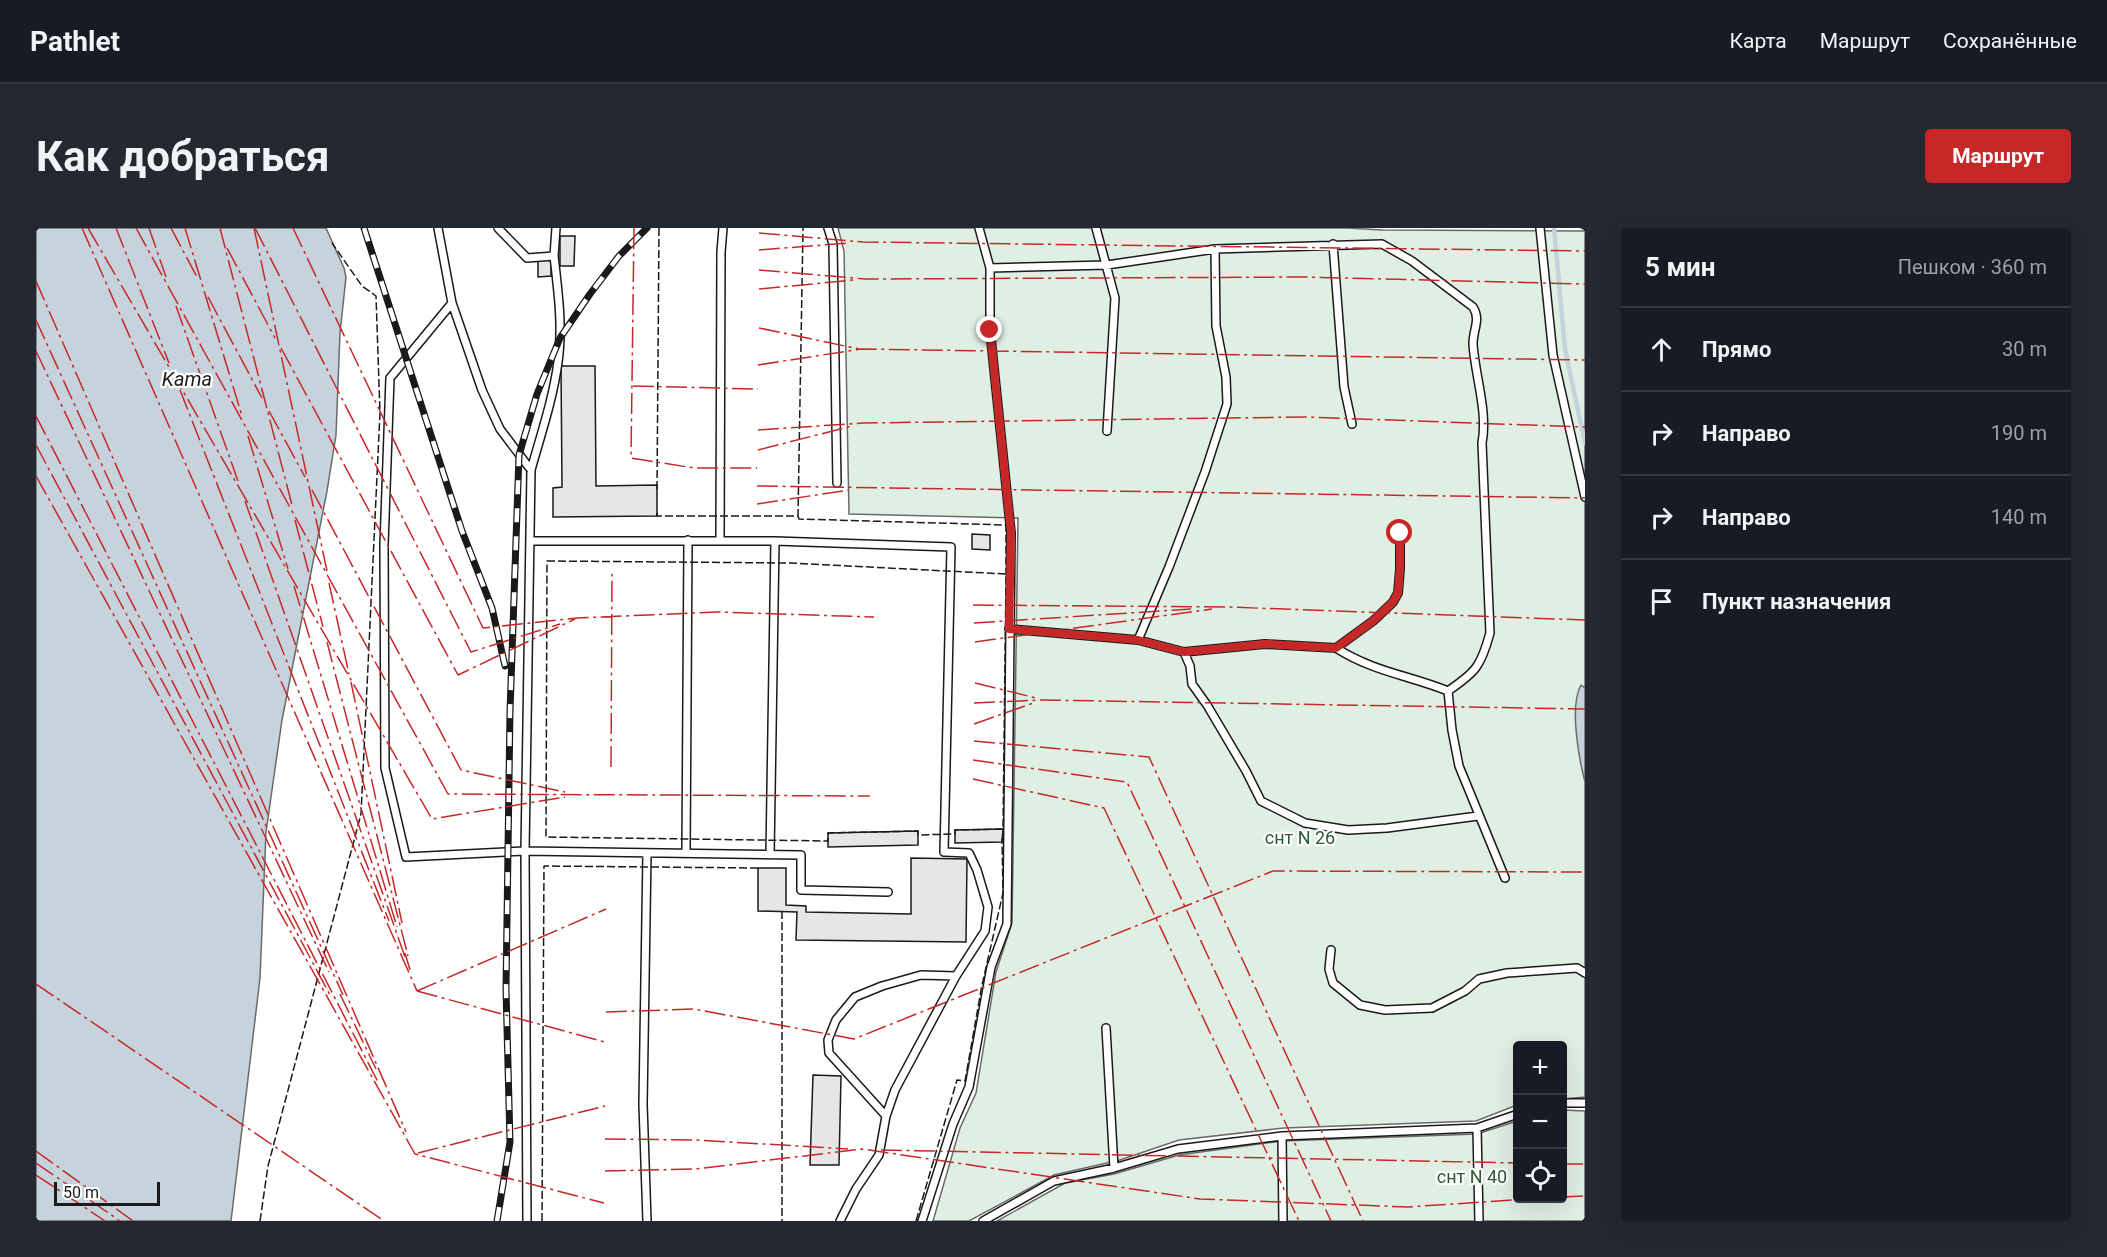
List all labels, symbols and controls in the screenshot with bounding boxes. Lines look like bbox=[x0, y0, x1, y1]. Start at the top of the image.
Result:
text: Pathlet bbox=[30, 25, 120, 58]
text: Карта bbox=[1730, 29, 1787, 53]
text: Маршрут bbox=[1820, 29, 1910, 53]
text: Сохранённые bbox=[1943, 29, 2077, 53]
button: Маршрут bbox=[1925, 129, 2071, 183]
text: Как добраться bbox=[36, 132, 330, 181]
text: 5 мин bbox=[1645, 252, 1716, 282]
text: Пешком · 360 m bbox=[1898, 255, 2047, 279]
route end bbox=[976, 316, 1002, 342]
icon: ahead bbox=[1645, 333, 1678, 366]
text: Прямо bbox=[1702, 337, 1771, 362]
text: 30 m bbox=[2002, 337, 2047, 361]
water label: Kama bbox=[162, 367, 212, 391]
icon: right bbox=[1645, 417, 1678, 450]
text: Направо bbox=[1702, 421, 1791, 446]
text: 190 m bbox=[1991, 421, 2047, 445]
icon: right bbox=[1645, 501, 1678, 534]
text: Направо bbox=[1702, 505, 1791, 530]
text: 140 m bbox=[1991, 505, 2047, 529]
route start bbox=[1386, 519, 1412, 545]
icon: arrive bbox=[1645, 585, 1678, 618]
text: Пункт назначения bbox=[1702, 589, 1891, 614]
park label: снт N 26 bbox=[1265, 827, 1335, 848]
map controls bbox=[1513, 1041, 1567, 1203]
button: + bbox=[1513, 1041, 1567, 1095]
button: − bbox=[1513, 1095, 1567, 1149]
button: locate bbox=[1513, 1149, 1567, 1203]
park label: снт N 40 bbox=[1437, 1166, 1507, 1187]
scale bar bbox=[54, 1179, 160, 1206]
text: 50 m bbox=[63, 1183, 99, 1202]

